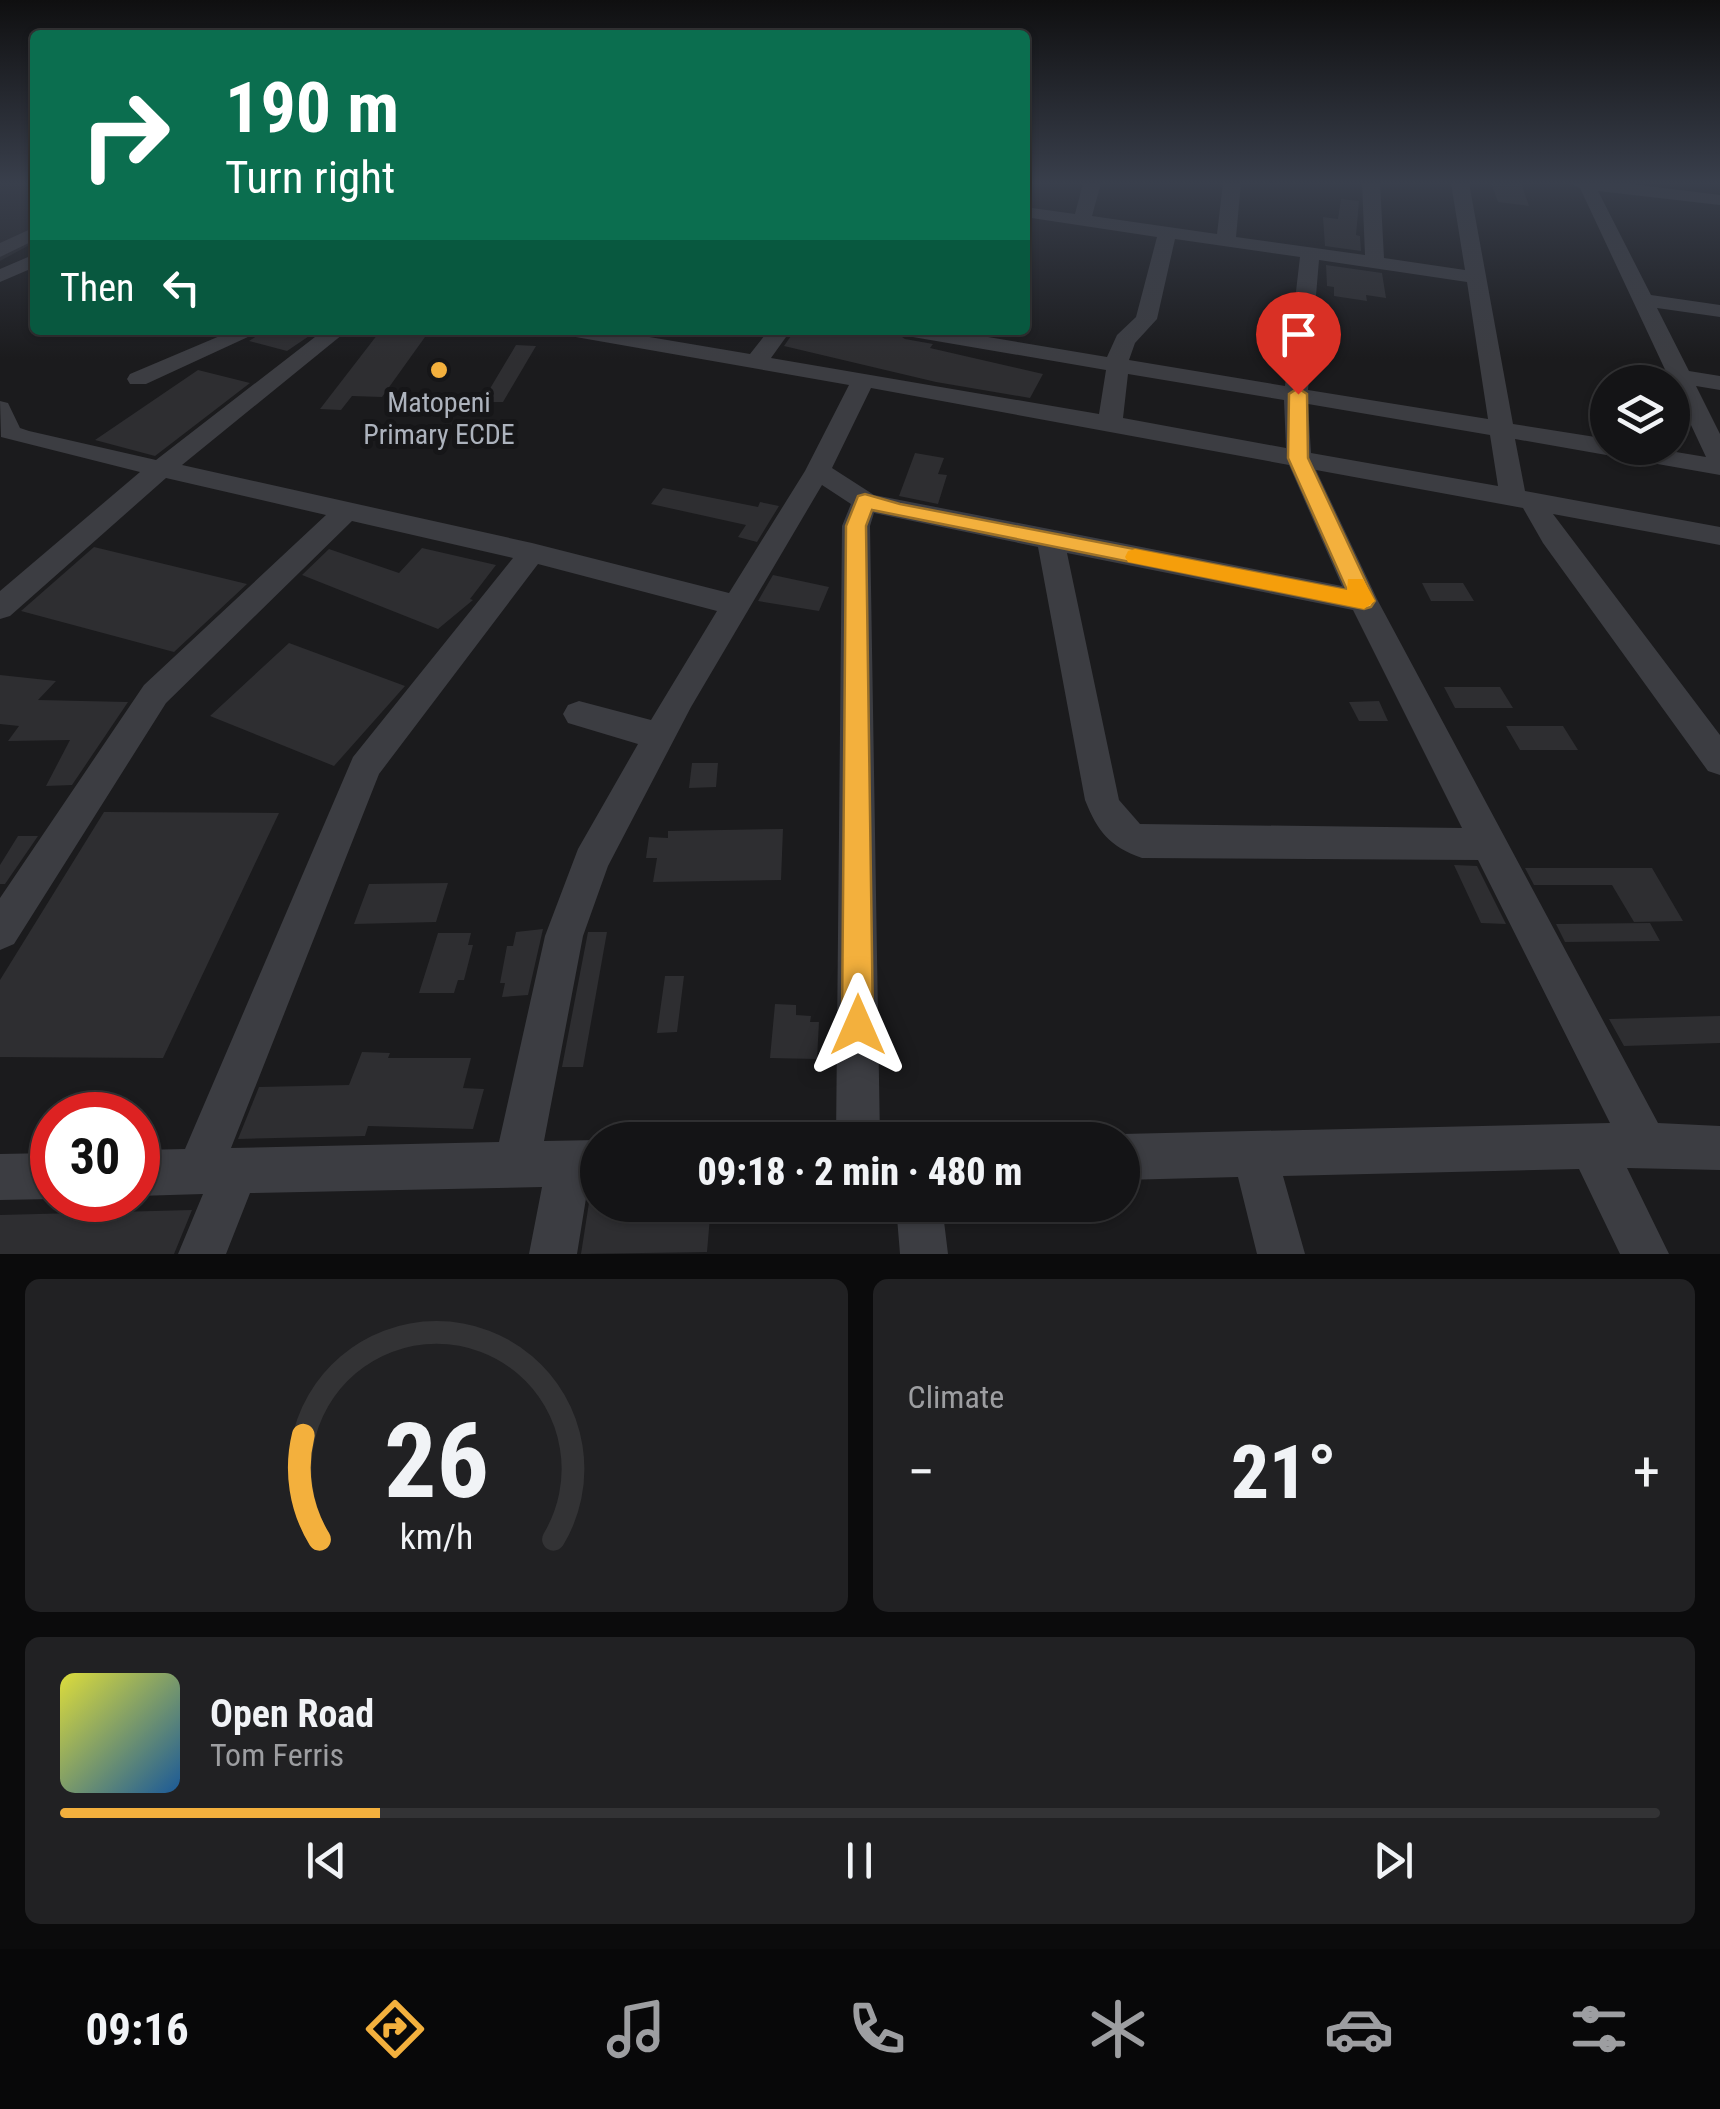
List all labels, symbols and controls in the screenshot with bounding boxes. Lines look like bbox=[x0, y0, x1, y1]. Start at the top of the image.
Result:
text: 190 m bbox=[225, 67, 399, 149]
icon: right bbox=[60, 70, 190, 200]
text: Turn right bbox=[225, 151, 395, 204]
icon: left bbox=[154, 260, 209, 315]
text: Then bbox=[60, 266, 134, 310]
pin bbox=[1256, 292, 1341, 395]
icon: arrive bbox=[1271, 307, 1326, 362]
marker: Matopeni Primary ECDE bbox=[428, 359, 450, 381]
map controls bbox=[1590, 365, 1690, 465]
button: layers bbox=[1590, 365, 1690, 465]
place label: Matopeni Primary ECDE bbox=[363, 386, 515, 451]
position arrow bbox=[806, 973, 910, 1077]
speed limit sign: 30 bbox=[30, 1092, 160, 1222]
text: 09:18 · 2 min · 480 m bbox=[698, 1150, 1022, 1194]
text: Climate bbox=[908, 1378, 1004, 1416]
text: 26 bbox=[384, 1401, 489, 1522]
text: 21° bbox=[1231, 1428, 1337, 1516]
text: − bbox=[908, 1440, 935, 1504]
text: + bbox=[1633, 1440, 1660, 1504]
text: km/h bbox=[399, 1516, 473, 1558]
text: Open Road bbox=[210, 1692, 374, 1736]
text: Tom Ferris bbox=[210, 1736, 344, 1774]
icon: previous bbox=[299, 1833, 354, 1888]
icon: pause bbox=[832, 1833, 887, 1888]
icon: next bbox=[1366, 1833, 1421, 1888]
icon: directions bbox=[360, 1994, 430, 2064]
icon: music bbox=[601, 1994, 671, 2064]
icon: phone bbox=[842, 1994, 912, 2064]
icon: climate bbox=[1083, 1994, 1153, 2064]
icon: car bbox=[1324, 1994, 1394, 2064]
icon: filters bbox=[1564, 1994, 1634, 2064]
text: 09:16 bbox=[85, 2003, 189, 2056]

